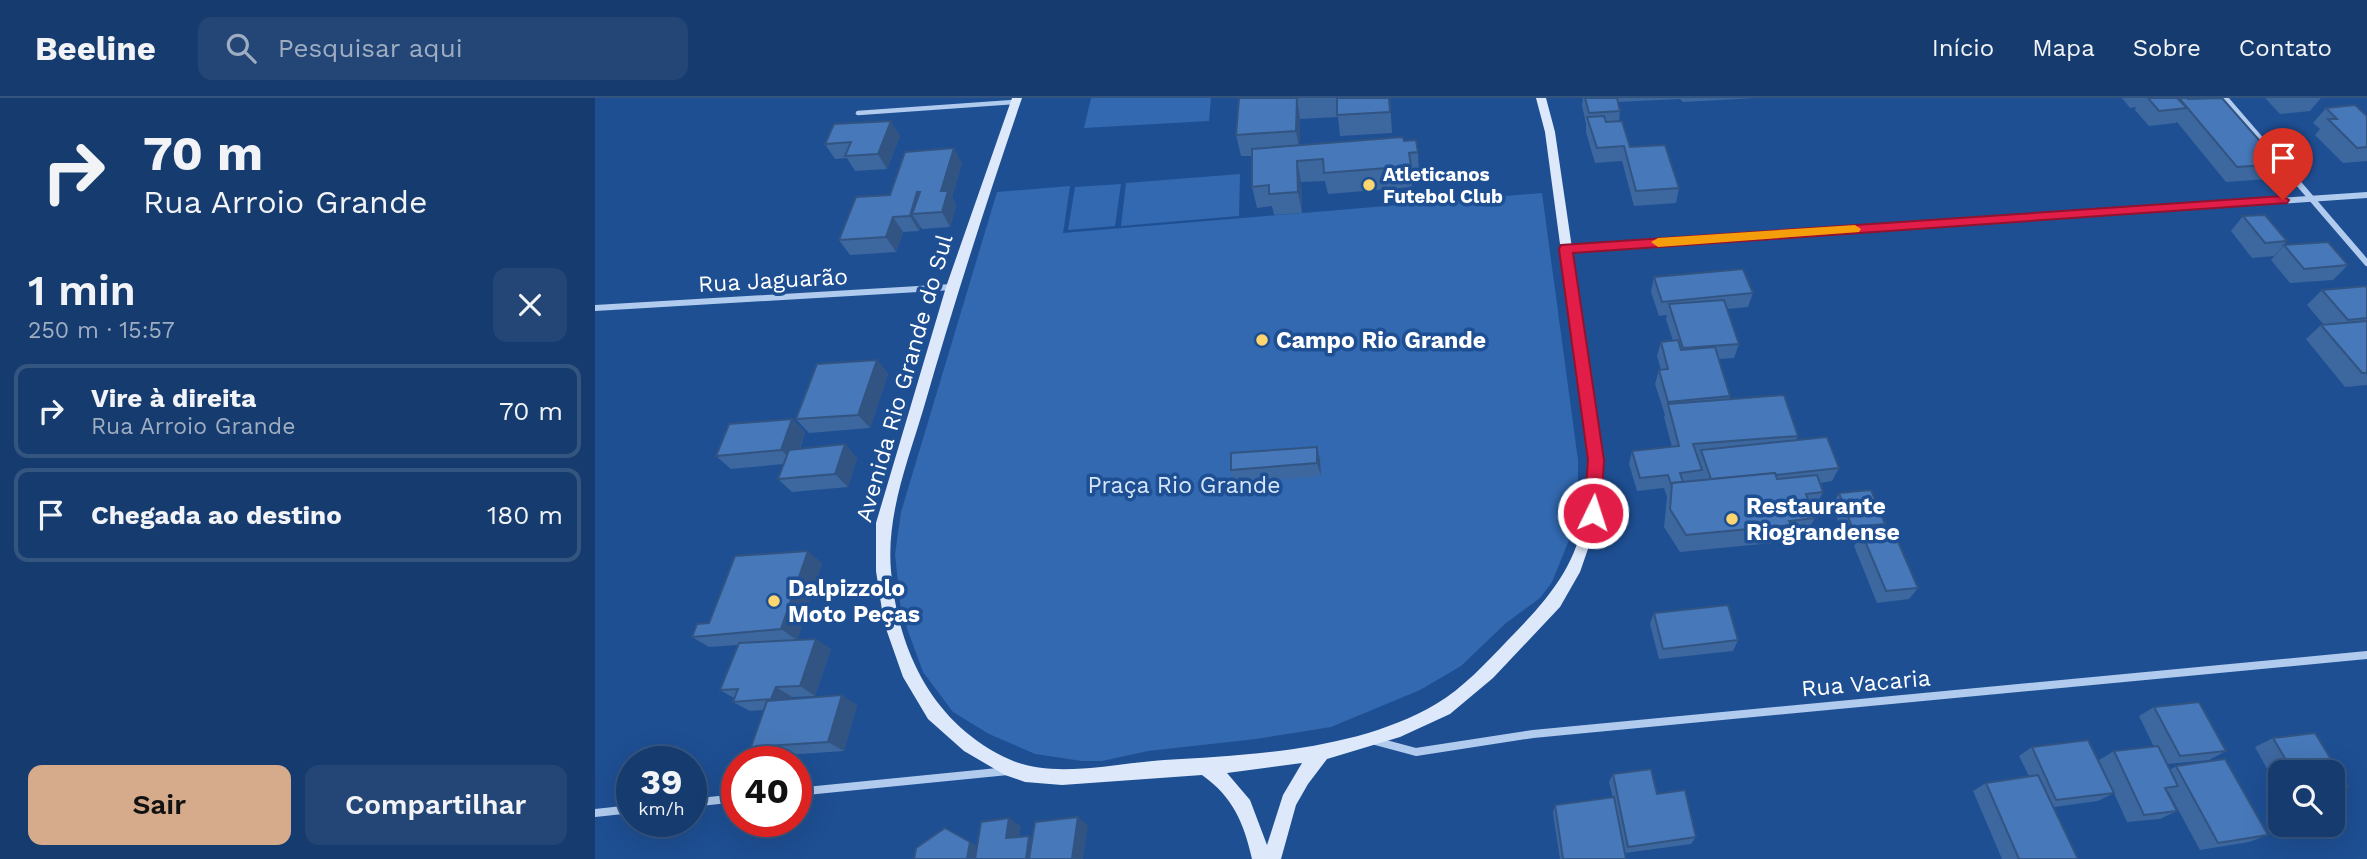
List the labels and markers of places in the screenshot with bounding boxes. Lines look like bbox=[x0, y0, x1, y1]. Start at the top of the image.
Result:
pin bbox=[2253, 128, 2313, 200]
place label: Atleticanos Futebol Club bbox=[1383, 163, 1503, 208]
marker: Atleticanos Futebol Club bbox=[1361, 177, 1377, 193]
place label: Campo Rio Grande bbox=[1276, 327, 1486, 354]
marker: Campo Rio Grande bbox=[1254, 332, 1270, 348]
place label: Restaurante Riograndense bbox=[1746, 493, 1900, 546]
marker: Restaurante Riograndense bbox=[1724, 511, 1740, 527]
place label: Dalpizzolo Moto Peças bbox=[788, 575, 920, 628]
marker: Dalpizzolo Moto Peças bbox=[766, 593, 782, 609]

